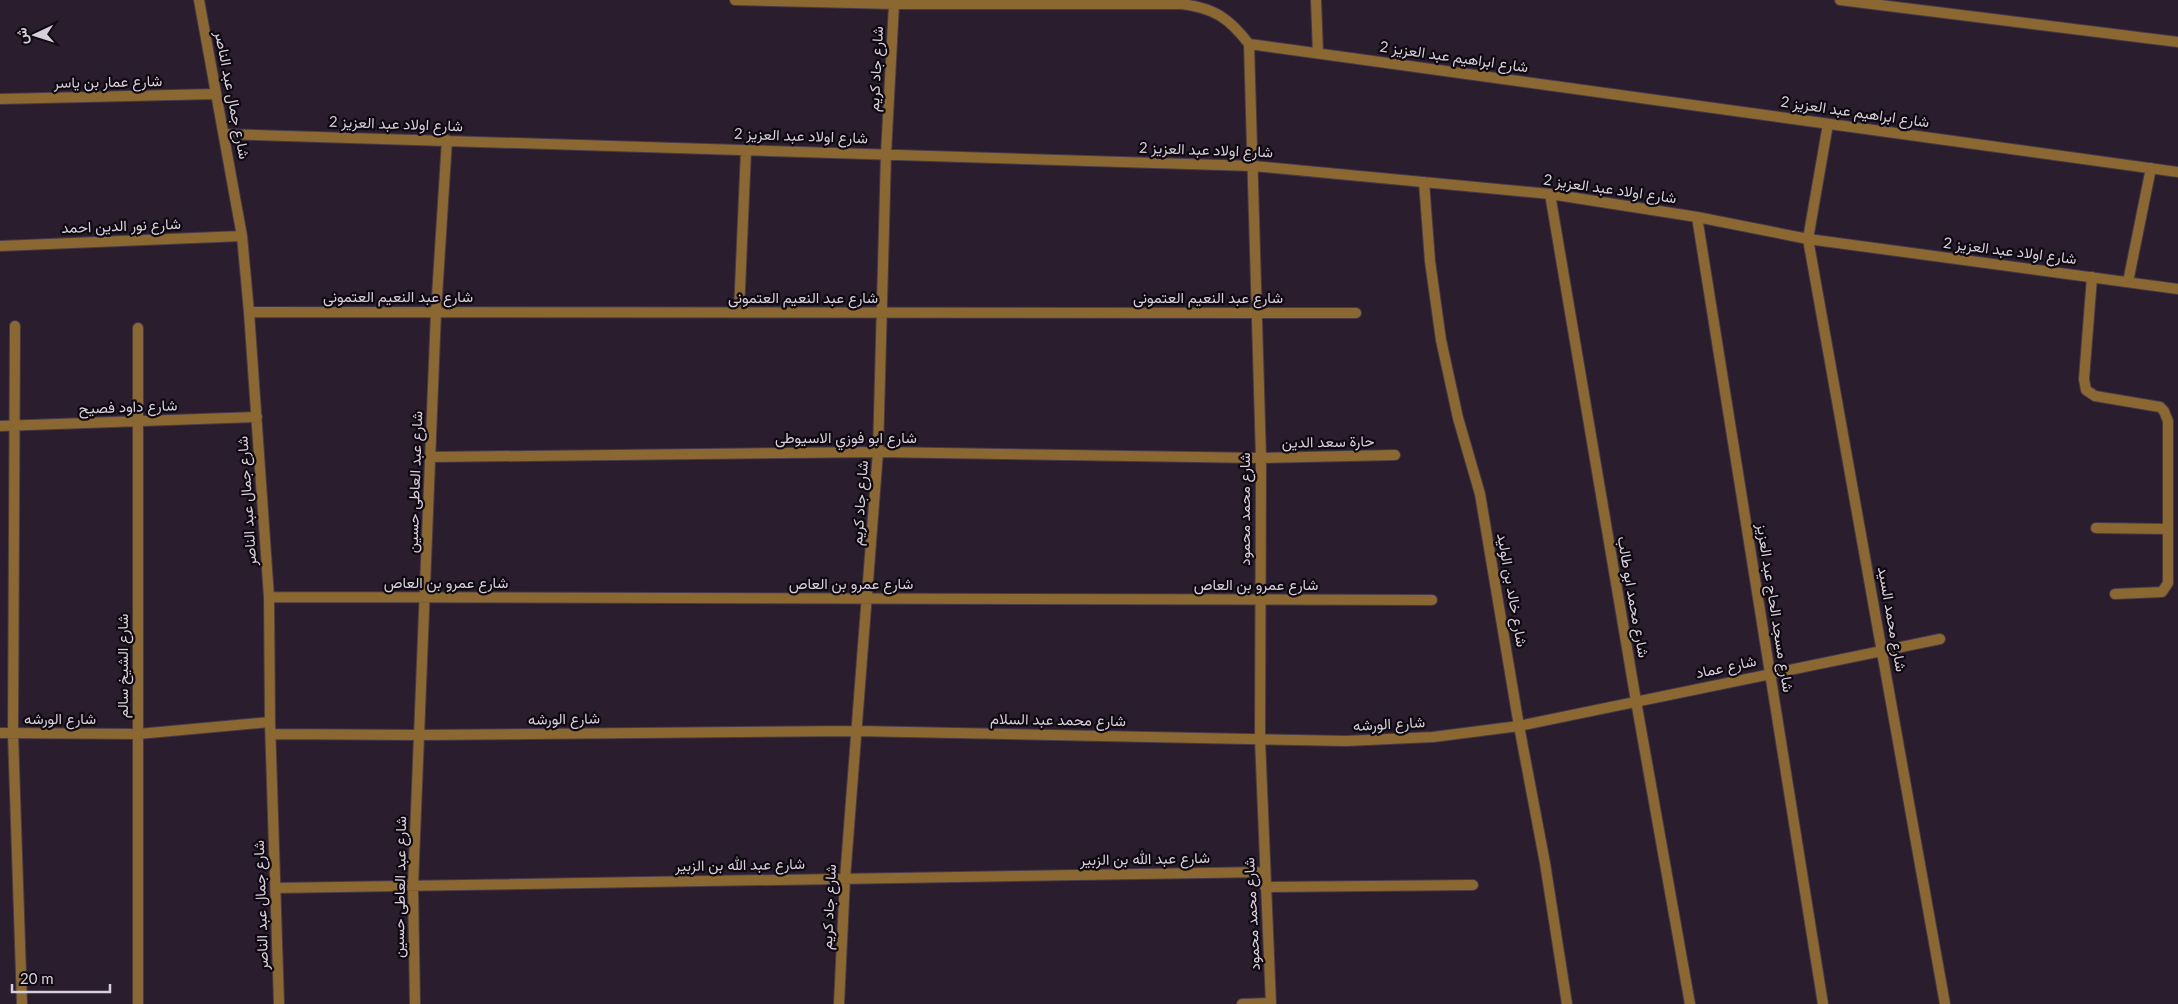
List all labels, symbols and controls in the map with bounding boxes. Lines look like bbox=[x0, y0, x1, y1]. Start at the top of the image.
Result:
north arrow bbox=[10, 10, 60, 60]
street label: شارع جاد كريم bbox=[864, 26, 889, 112]
text: ش bbox=[12, 27, 32, 45]
street label: شارع جمال عبد الناصر bbox=[209, 28, 254, 161]
street label: شارع ابراهيم عبد العزيز 2 bbox=[1378, 37, 1530, 78]
street label: شارع عمار بن ياسر bbox=[53, 71, 163, 94]
street label: شارع ابراهيم عبد العزيز 2 bbox=[1779, 92, 1931, 133]
street label: شارع اولاد عبد العزيز 2 bbox=[329, 112, 464, 137]
street label: شارع اولاد عبد العزيز 2 bbox=[734, 124, 869, 149]
street label: شارع اولاد عبد العزيز 2 bbox=[1139, 138, 1274, 163]
street label: شارع اولاد عبد العزيز 2 bbox=[1542, 170, 1678, 209]
street label: شارع نور الدين احمد bbox=[61, 214, 181, 239]
street label: شارع اولاد عبد العزيز 2 bbox=[1942, 233, 2078, 270]
street label: شارع عبد النعيم العتمونى bbox=[323, 287, 473, 308]
street label: شارع عبد النعيم العتمونى bbox=[728, 288, 878, 309]
street label: شارع عبد النعيم العتمونى bbox=[1133, 288, 1283, 309]
street label: شارع داود فصيح bbox=[78, 395, 178, 420]
street label: شارع عبد العاطى حسين bbox=[403, 411, 428, 553]
street label: شارع ابو فوزي الاسيوطى bbox=[775, 428, 917, 451]
street label: حارة سعد الدين bbox=[1281, 431, 1375, 453]
street label: شارع جمال عبد الناصر bbox=[232, 435, 263, 568]
street label: شارع محمد محمود bbox=[1235, 452, 1256, 566]
street label: شارع جاد كريم bbox=[847, 459, 874, 546]
street label: شارع مسجد الحاج عبد العزيز bbox=[1751, 521, 1798, 694]
street label: شارع خالد بن الوليد bbox=[1491, 531, 1532, 649]
street label: شارع محمد ابو طالب bbox=[1611, 535, 1654, 660]
street label: شارع محمد السيد bbox=[1872, 565, 1911, 674]
street label: شارع عمرو بن العاص bbox=[384, 573, 508, 594]
street label: شارع عمرو بن العاص bbox=[789, 574, 913, 595]
street label: شارع عمرو بن العاص bbox=[1194, 575, 1318, 596]
street label: شارع الشيخ سالم bbox=[113, 614, 134, 718]
street label: شارع عماد bbox=[1694, 651, 1759, 684]
street label: شارع الورشه bbox=[528, 708, 600, 731]
street label: شارع الورشه bbox=[24, 709, 96, 730]
street label: شارع محمد عبد السلام bbox=[990, 709, 1126, 732]
street label: شارع الورشه bbox=[1352, 712, 1426, 737]
street label: شارع عبد العاطى حسين bbox=[389, 816, 412, 958]
street label: شارع جمال عبد الناصر bbox=[249, 840, 274, 971]
street label: شارع عبد الله بن الزبير bbox=[1079, 848, 1210, 871]
street label: شارع عبد الله بن الزبير bbox=[674, 854, 805, 877]
street label: شارع محمد محمود bbox=[1239, 857, 1266, 971]
street label: شارع جاد كريم bbox=[817, 864, 842, 950]
scale bar bbox=[12, 962, 110, 994]
text: 20 m bbox=[20, 969, 54, 987]

